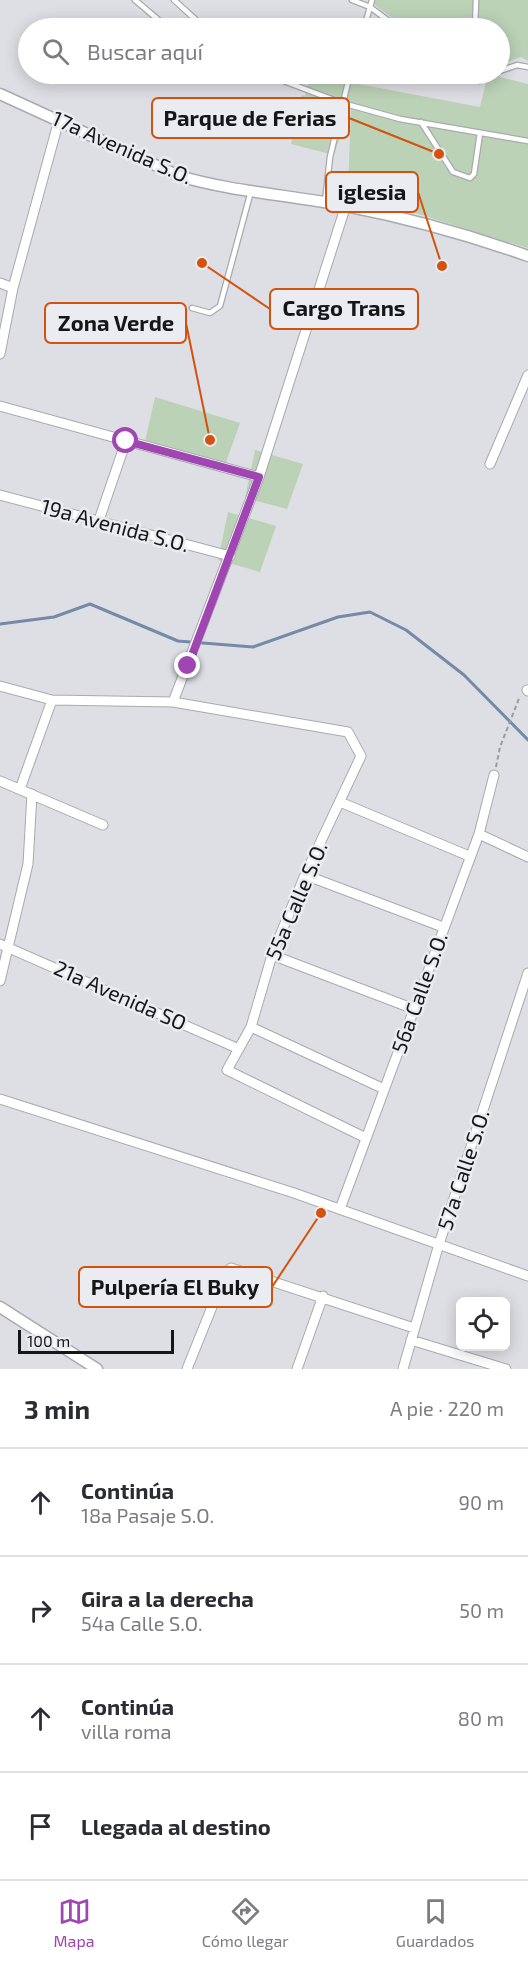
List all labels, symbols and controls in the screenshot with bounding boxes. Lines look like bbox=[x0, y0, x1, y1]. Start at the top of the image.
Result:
search box bbox=[18, 18, 510, 84]
icon: search bbox=[39, 35, 72, 68]
text: Buscar aquí bbox=[87, 38, 203, 64]
callout: Parque de Ferias bbox=[152, 98, 349, 138]
text: Parque de Ferias bbox=[164, 104, 336, 130]
street label: 17a Avenida S.O. bbox=[49, 105, 197, 189]
callout: iglesia bbox=[326, 172, 418, 212]
text: iglesia bbox=[338, 178, 406, 204]
callout: Cargo Trans bbox=[270, 289, 418, 329]
text: Cargo Trans bbox=[282, 294, 406, 320]
callout: Zona Verde bbox=[45, 303, 186, 343]
text: Zona Verde bbox=[58, 309, 174, 335]
route start bbox=[112, 427, 138, 453]
street label: 19a Avenida S.O. bbox=[39, 493, 192, 556]
route end bbox=[174, 652, 200, 678]
street label: 55a Calle S.O. bbox=[260, 838, 332, 963]
street label: 56a Calle S.O. bbox=[385, 929, 452, 1056]
street label: 21a Avenida SO bbox=[51, 954, 191, 1035]
street label: 57a Calle S.O. bbox=[431, 1106, 494, 1233]
callout: Pulpería El Buky bbox=[79, 1267, 272, 1307]
text: Pulpería El Buky bbox=[91, 1273, 260, 1300]
map controls bbox=[456, 1297, 510, 1351]
button: locate bbox=[456, 1297, 510, 1351]
scale bar bbox=[18, 1327, 174, 1354]
text: 100 m bbox=[27, 1331, 70, 1350]
text: 3 min bbox=[24, 1393, 90, 1424]
text: A pie · 220 m bbox=[390, 1396, 504, 1420]
text: Continúa bbox=[81, 1477, 174, 1503]
icon: ahead bbox=[24, 1486, 57, 1519]
text: 90 m bbox=[459, 1490, 504, 1514]
text: 18a Pasaje S.O. bbox=[81, 1503, 214, 1527]
text: Gira a la derecha bbox=[81, 1585, 254, 1611]
icon: right bbox=[24, 1594, 57, 1627]
text: 50 m bbox=[459, 1598, 504, 1622]
text: 54a Calle S.O. bbox=[81, 1611, 203, 1635]
text: Continúa bbox=[81, 1693, 174, 1719]
icon: ahead bbox=[24, 1702, 57, 1735]
text: 80 m bbox=[458, 1706, 504, 1730]
text: villa roma bbox=[81, 1719, 172, 1743]
icon: arrive bbox=[24, 1810, 57, 1843]
text: Llegada al destino bbox=[81, 1813, 271, 1839]
tab: Mapa bbox=[54, 1895, 94, 1950]
tab: Cómo llegar bbox=[202, 1895, 289, 1950]
tab: Guardados bbox=[396, 1895, 474, 1950]

